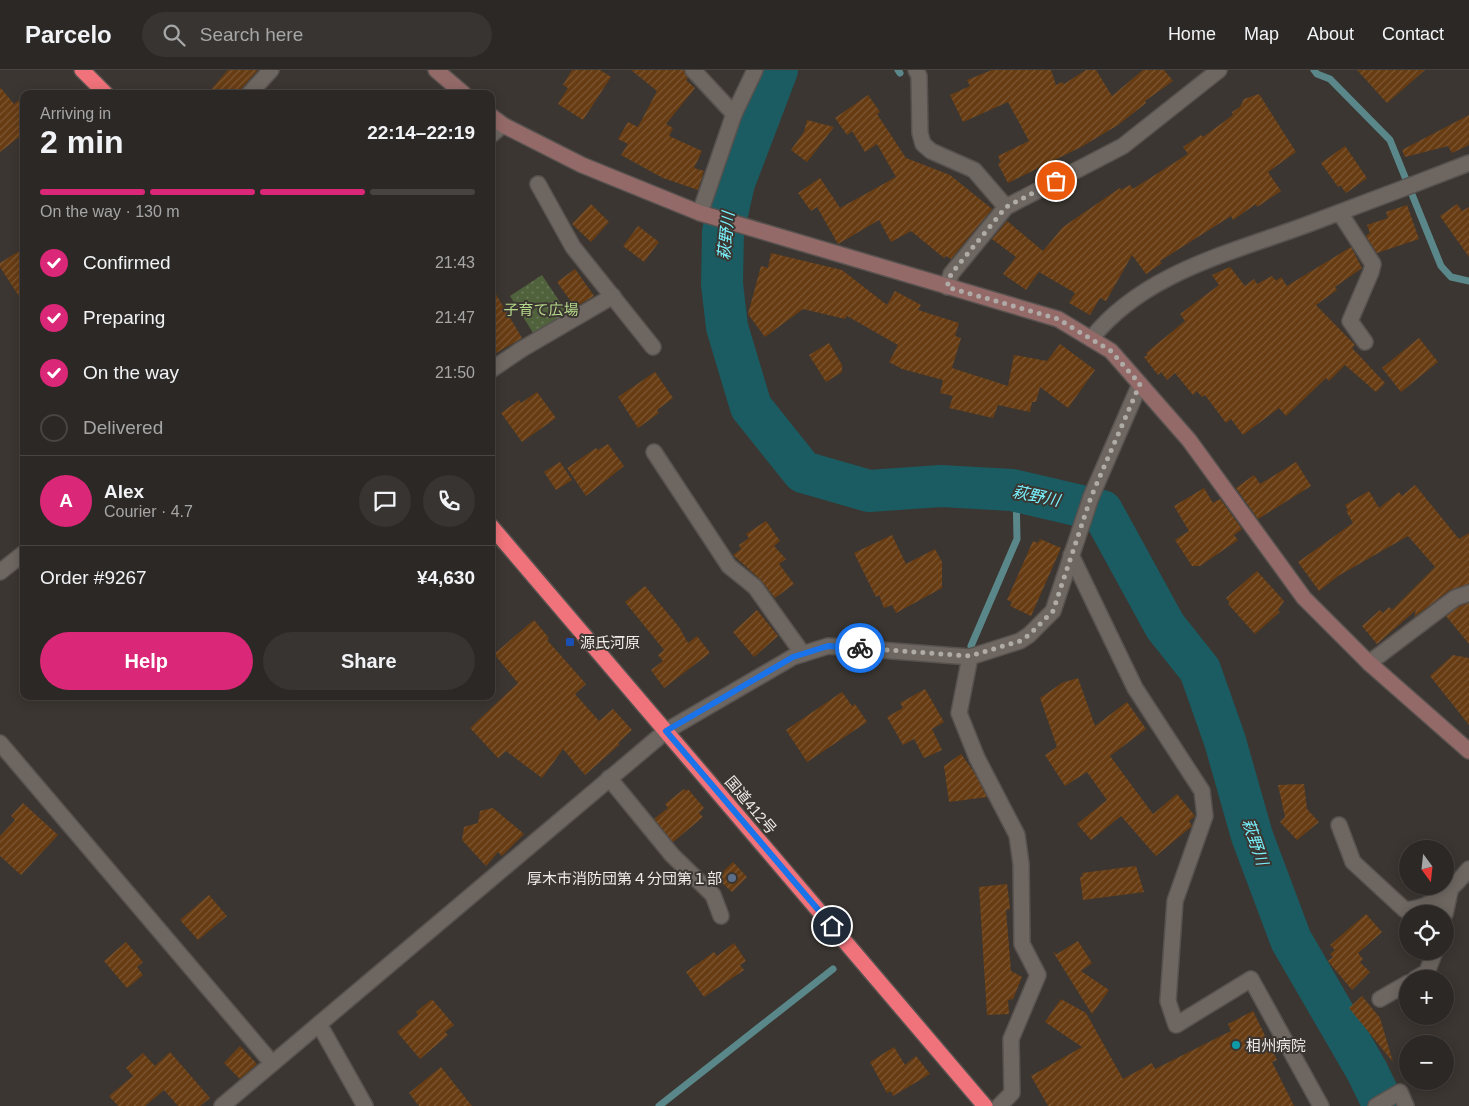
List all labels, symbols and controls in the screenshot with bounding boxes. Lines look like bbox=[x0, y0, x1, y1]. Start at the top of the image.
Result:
search box bbox=[142, 12, 492, 57]
text: Parcelo bbox=[25, 21, 112, 48]
icon: search bbox=[160, 21, 188, 49]
text: Search here bbox=[200, 24, 303, 45]
text: Home bbox=[1168, 24, 1216, 44]
text: Map bbox=[1244, 24, 1279, 44]
text: About bbox=[1307, 24, 1354, 44]
text: Contact bbox=[1382, 24, 1444, 44]
text: Arriving in bbox=[40, 105, 111, 122]
text: 22:14–22:19 bbox=[367, 122, 475, 143]
text: 2 min bbox=[40, 124, 124, 160]
pin bbox=[1035, 160, 1077, 202]
icon: bag bbox=[1042, 167, 1070, 195]
text: On the way · 130 m bbox=[40, 203, 180, 220]
water label: 萩野川 bbox=[715, 209, 737, 261]
icon: check bbox=[40, 249, 68, 277]
text: Confirmed bbox=[83, 252, 171, 273]
text: 21:43 bbox=[435, 254, 475, 271]
park label: 子育て広場 bbox=[503, 301, 579, 318]
icon: check bbox=[40, 304, 68, 332]
text: Preparing bbox=[83, 307, 165, 328]
text: 21:47 bbox=[435, 309, 475, 326]
icon: check bbox=[40, 359, 68, 387]
text: On the way bbox=[83, 362, 179, 383]
text: 21:50 bbox=[435, 364, 475, 381]
text: Delivered bbox=[83, 417, 163, 438]
button: chat bbox=[359, 475, 411, 527]
button: phone bbox=[423, 475, 475, 527]
text: Alex bbox=[104, 481, 144, 502]
water label: 萩野川 bbox=[1011, 483, 1063, 510]
text: A bbox=[59, 490, 73, 511]
text: Courier · 4.7 bbox=[104, 503, 193, 520]
text: Order #9267 bbox=[40, 567, 147, 588]
text: ¥4,630 bbox=[417, 567, 475, 588]
courier bbox=[835, 623, 885, 673]
button: Help bbox=[40, 632, 253, 690]
button: Share bbox=[263, 632, 475, 690]
place label: 源氏河原 bbox=[580, 634, 640, 651]
icon: bike bbox=[846, 634, 874, 662]
marker: 源氏河原 bbox=[564, 636, 576, 648]
street label: 国道412号 bbox=[722, 773, 780, 837]
water label: 萩野川 bbox=[1239, 817, 1271, 869]
north arrow bbox=[1399, 840, 1454, 895]
map controls bbox=[1399, 840, 1454, 1090]
place label: 厚木市消防団第４分団第１部 bbox=[527, 870, 722, 887]
marker: 厚木市消防団第４分団第１部 bbox=[726, 872, 738, 884]
pin bbox=[811, 905, 853, 947]
button: locate bbox=[1399, 905, 1454, 960]
icon: home bbox=[818, 912, 846, 940]
button: + bbox=[1399, 970, 1454, 1025]
button: − bbox=[1399, 1035, 1454, 1090]
place label: 相州病院 bbox=[1246, 1037, 1306, 1054]
marker: 相州病院 bbox=[1230, 1039, 1242, 1051]

